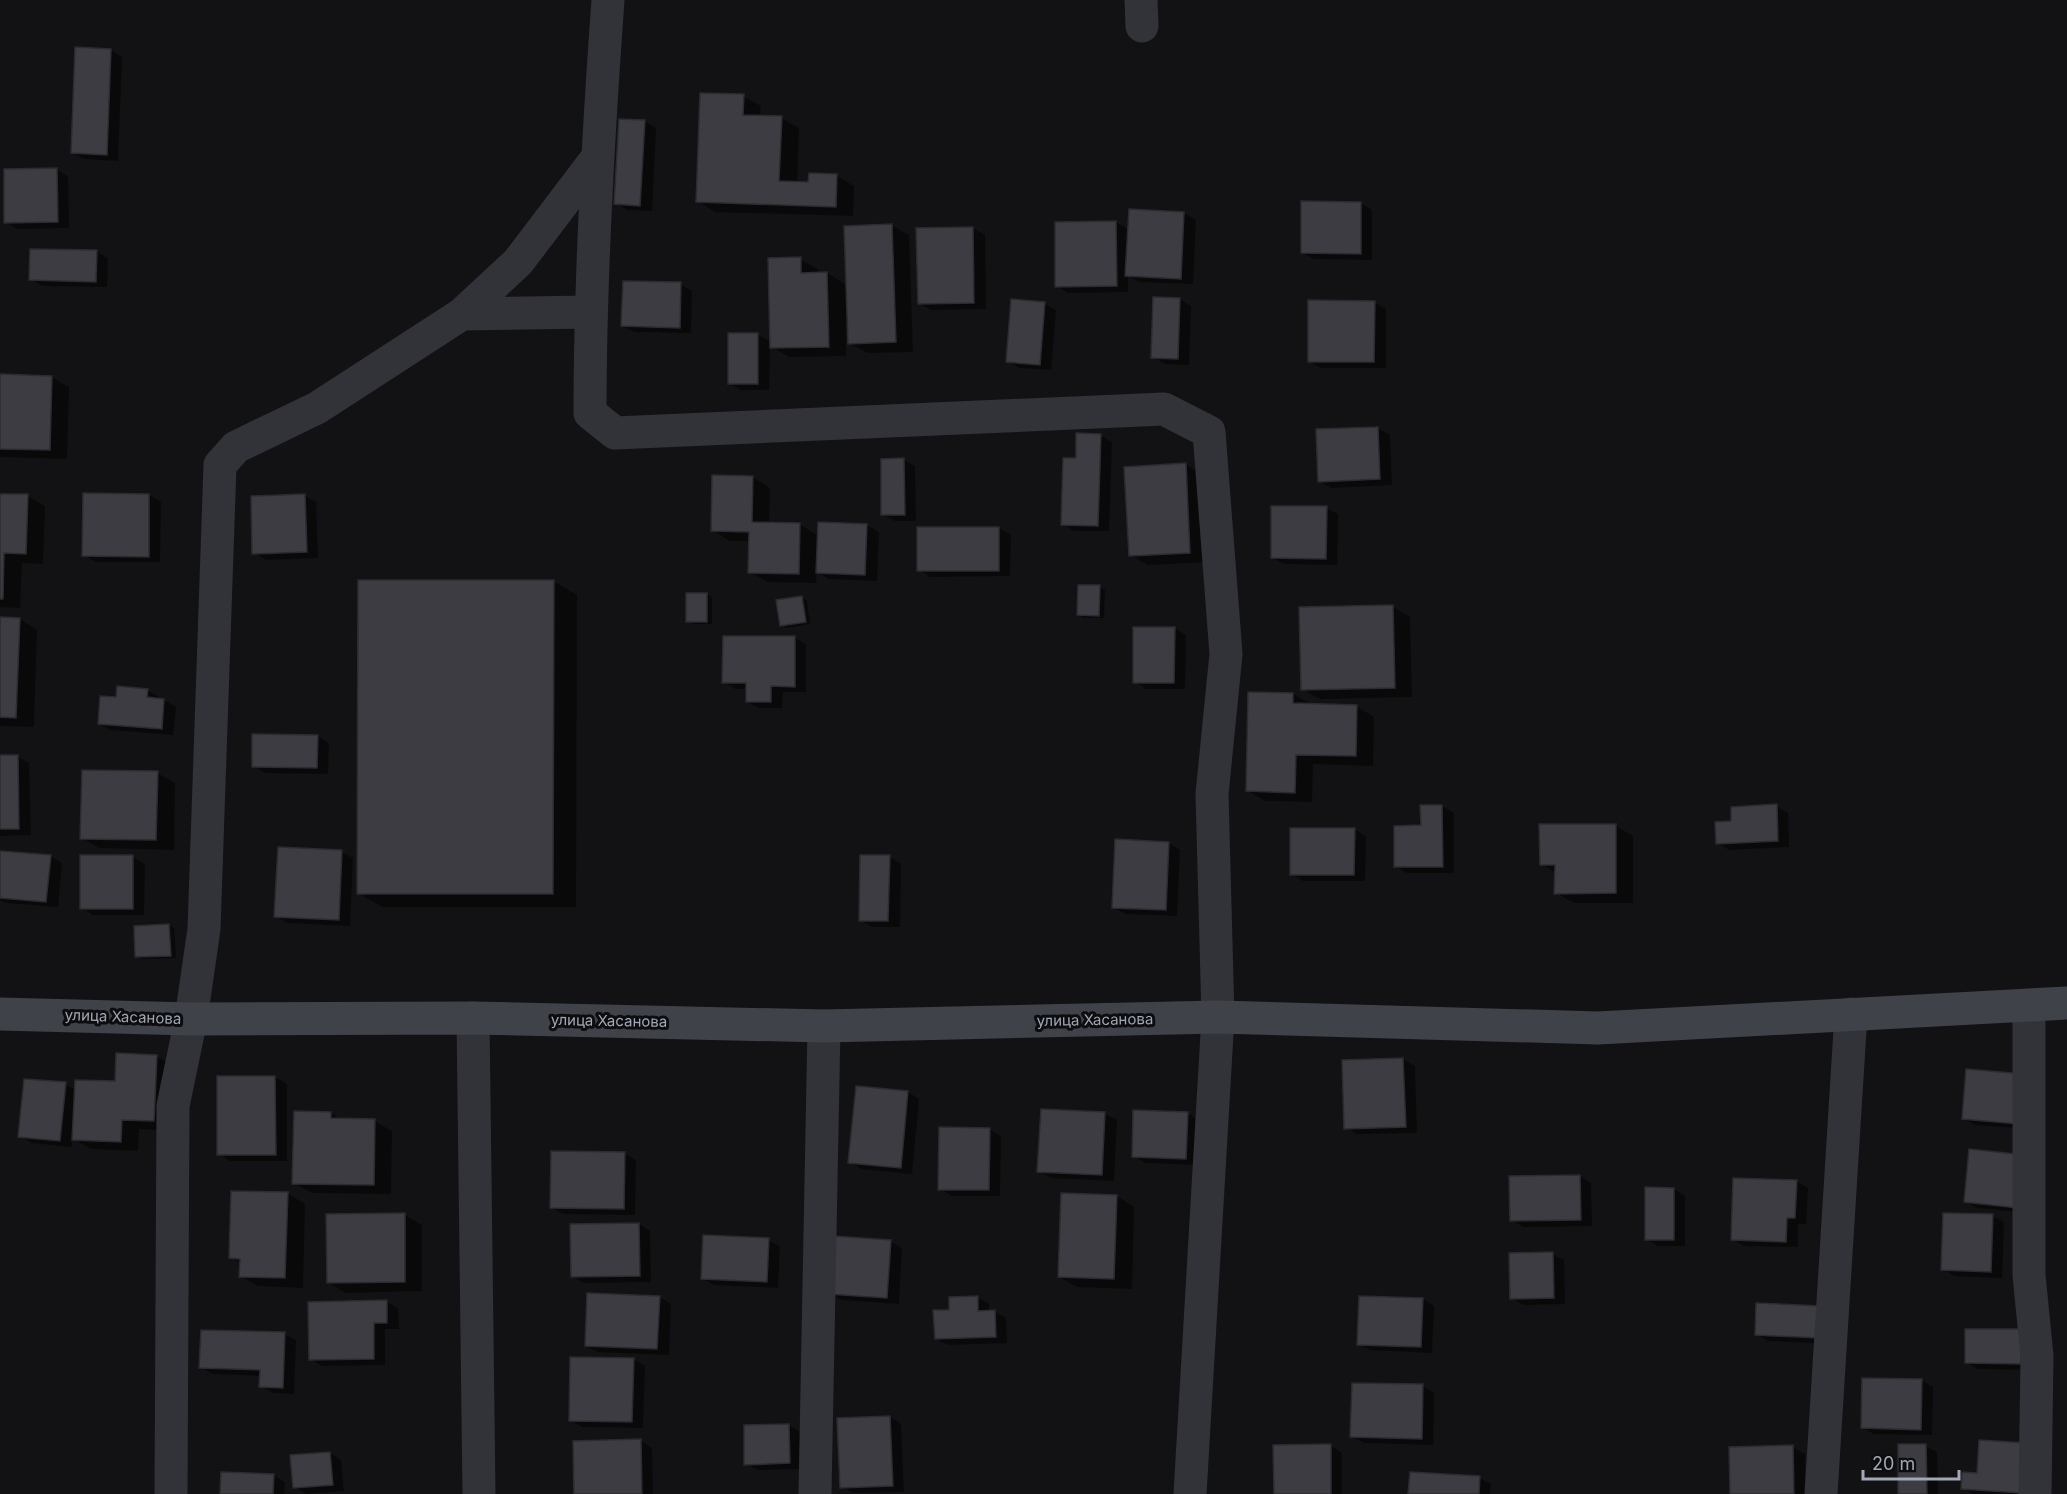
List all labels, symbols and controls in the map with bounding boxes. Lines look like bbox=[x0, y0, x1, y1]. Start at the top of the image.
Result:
street label: улица Хасанова bbox=[64, 1005, 182, 1028]
street label: улица Хасанова bbox=[1037, 1009, 1153, 1030]
street label: улица Хасанова bbox=[551, 1010, 667, 1031]
scale bar bbox=[1863, 1443, 1959, 1481]
text: 20 m bbox=[1872, 1453, 1915, 1474]

